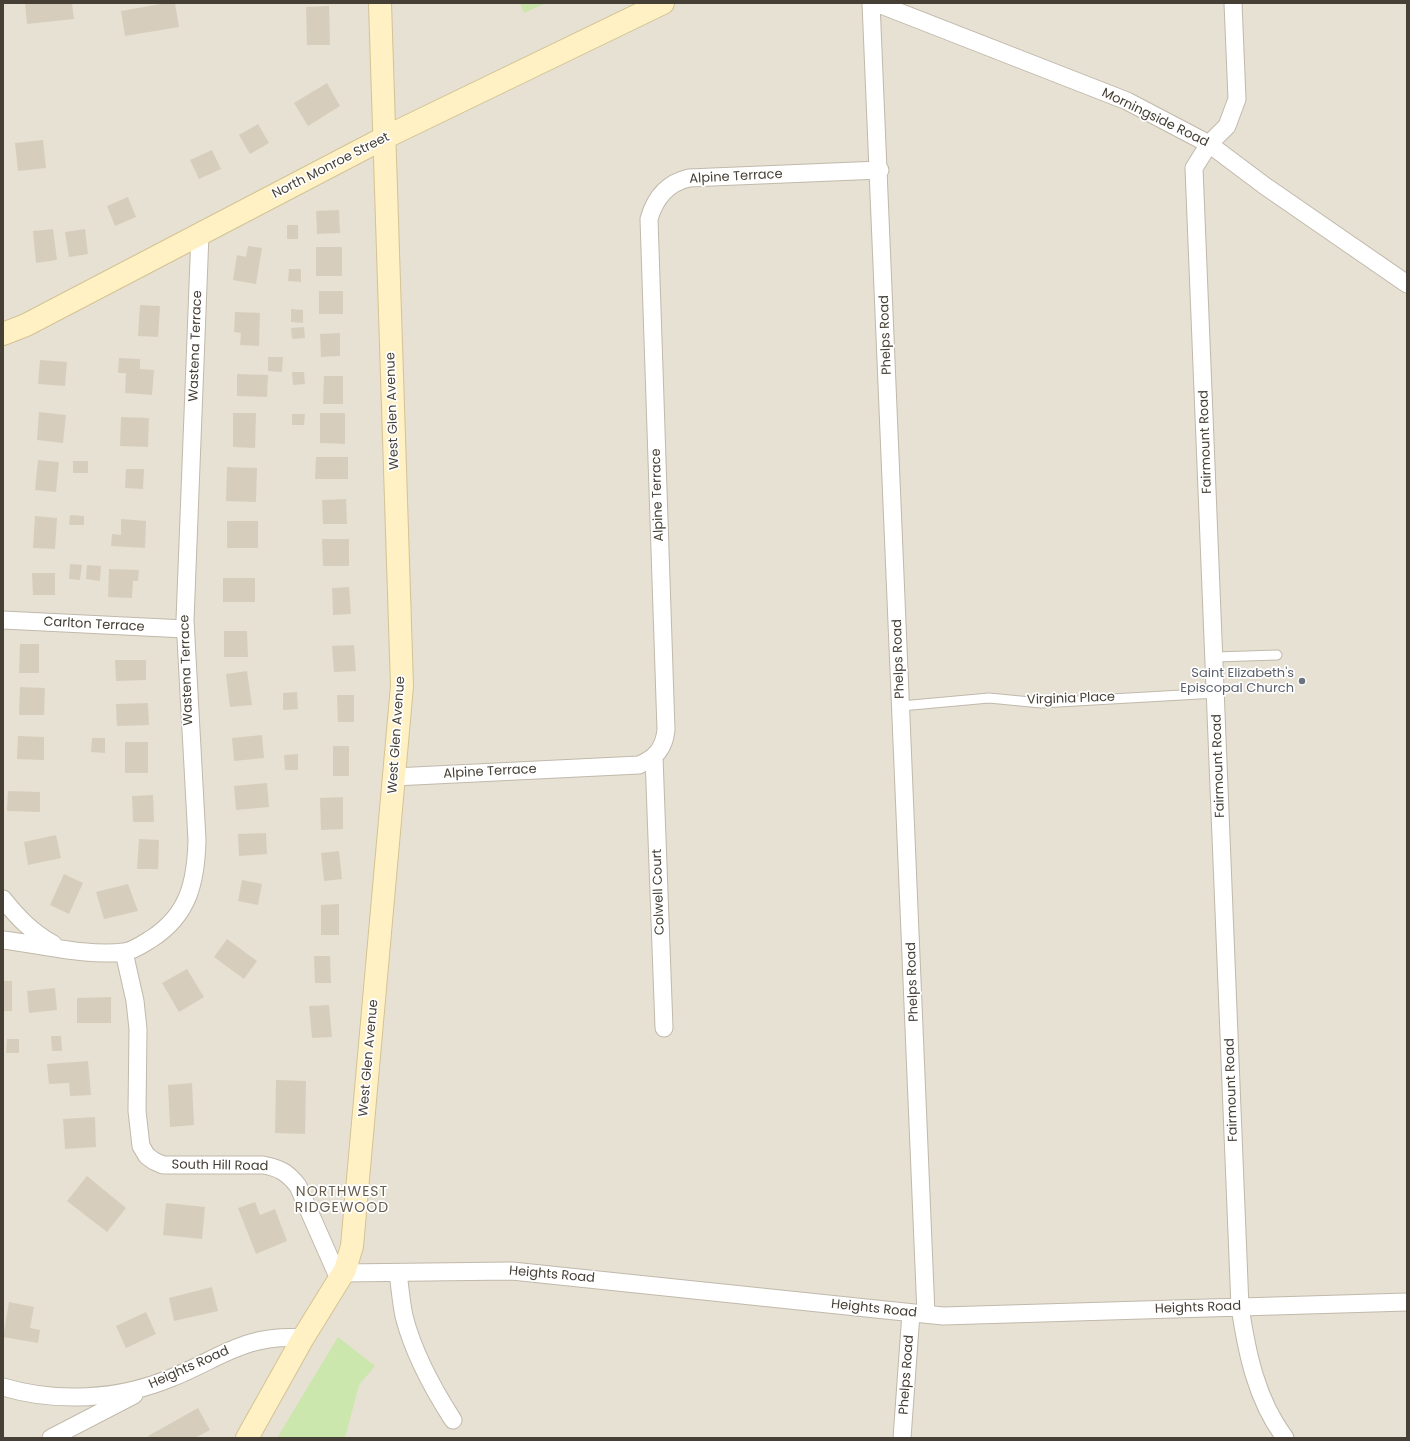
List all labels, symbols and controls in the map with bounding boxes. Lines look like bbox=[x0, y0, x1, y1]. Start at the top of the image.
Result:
street label: Morningside Road bbox=[1099, 85, 1211, 151]
street label: North Monroe Street bbox=[270, 130, 392, 202]
street label: Alpine Terrace bbox=[689, 167, 783, 187]
street label: Wastena Terrace bbox=[186, 290, 206, 402]
street label: Phelps Road bbox=[877, 295, 895, 375]
street label: West Glen Avenue bbox=[383, 352, 403, 470]
street label: Fairmount Road bbox=[1196, 390, 1216, 494]
street label: Alpine Terrace bbox=[649, 448, 667, 542]
street label: Wastena Terrace bbox=[177, 614, 197, 726]
street label: Carlton Terrace bbox=[43, 615, 145, 635]
street label: Phelps Road bbox=[890, 619, 908, 699]
place label: Saint Elizabeth's Episcopal Church bbox=[1180, 666, 1294, 697]
street label: West Glen Avenue bbox=[385, 676, 409, 794]
marker: Saint Elizabeth's Episcopal Church bbox=[1297, 676, 1307, 686]
street label: Virginia Place bbox=[1027, 690, 1115, 708]
street label: Fairmount Road bbox=[1209, 714, 1229, 818]
street label: Alpine Terrace bbox=[443, 762, 537, 782]
street label: Colwell Court bbox=[650, 849, 668, 935]
street label: Phelps Road bbox=[904, 942, 922, 1022]
street label: West Glen Avenue bbox=[356, 999, 382, 1117]
street label: Fairmount Road bbox=[1222, 1038, 1242, 1142]
street label: South Hill Road bbox=[172, 1157, 268, 1175]
district label: NORTHWEST RIDGEWOOD bbox=[295, 1184, 389, 1216]
street label: Heights Road bbox=[508, 1263, 596, 1287]
street label: Heights Road bbox=[830, 1297, 918, 1321]
street label: Heights Road bbox=[1155, 1299, 1241, 1317]
street label: Phelps Road bbox=[896, 1335, 918, 1415]
street label: Heights Road bbox=[146, 1343, 232, 1393]

